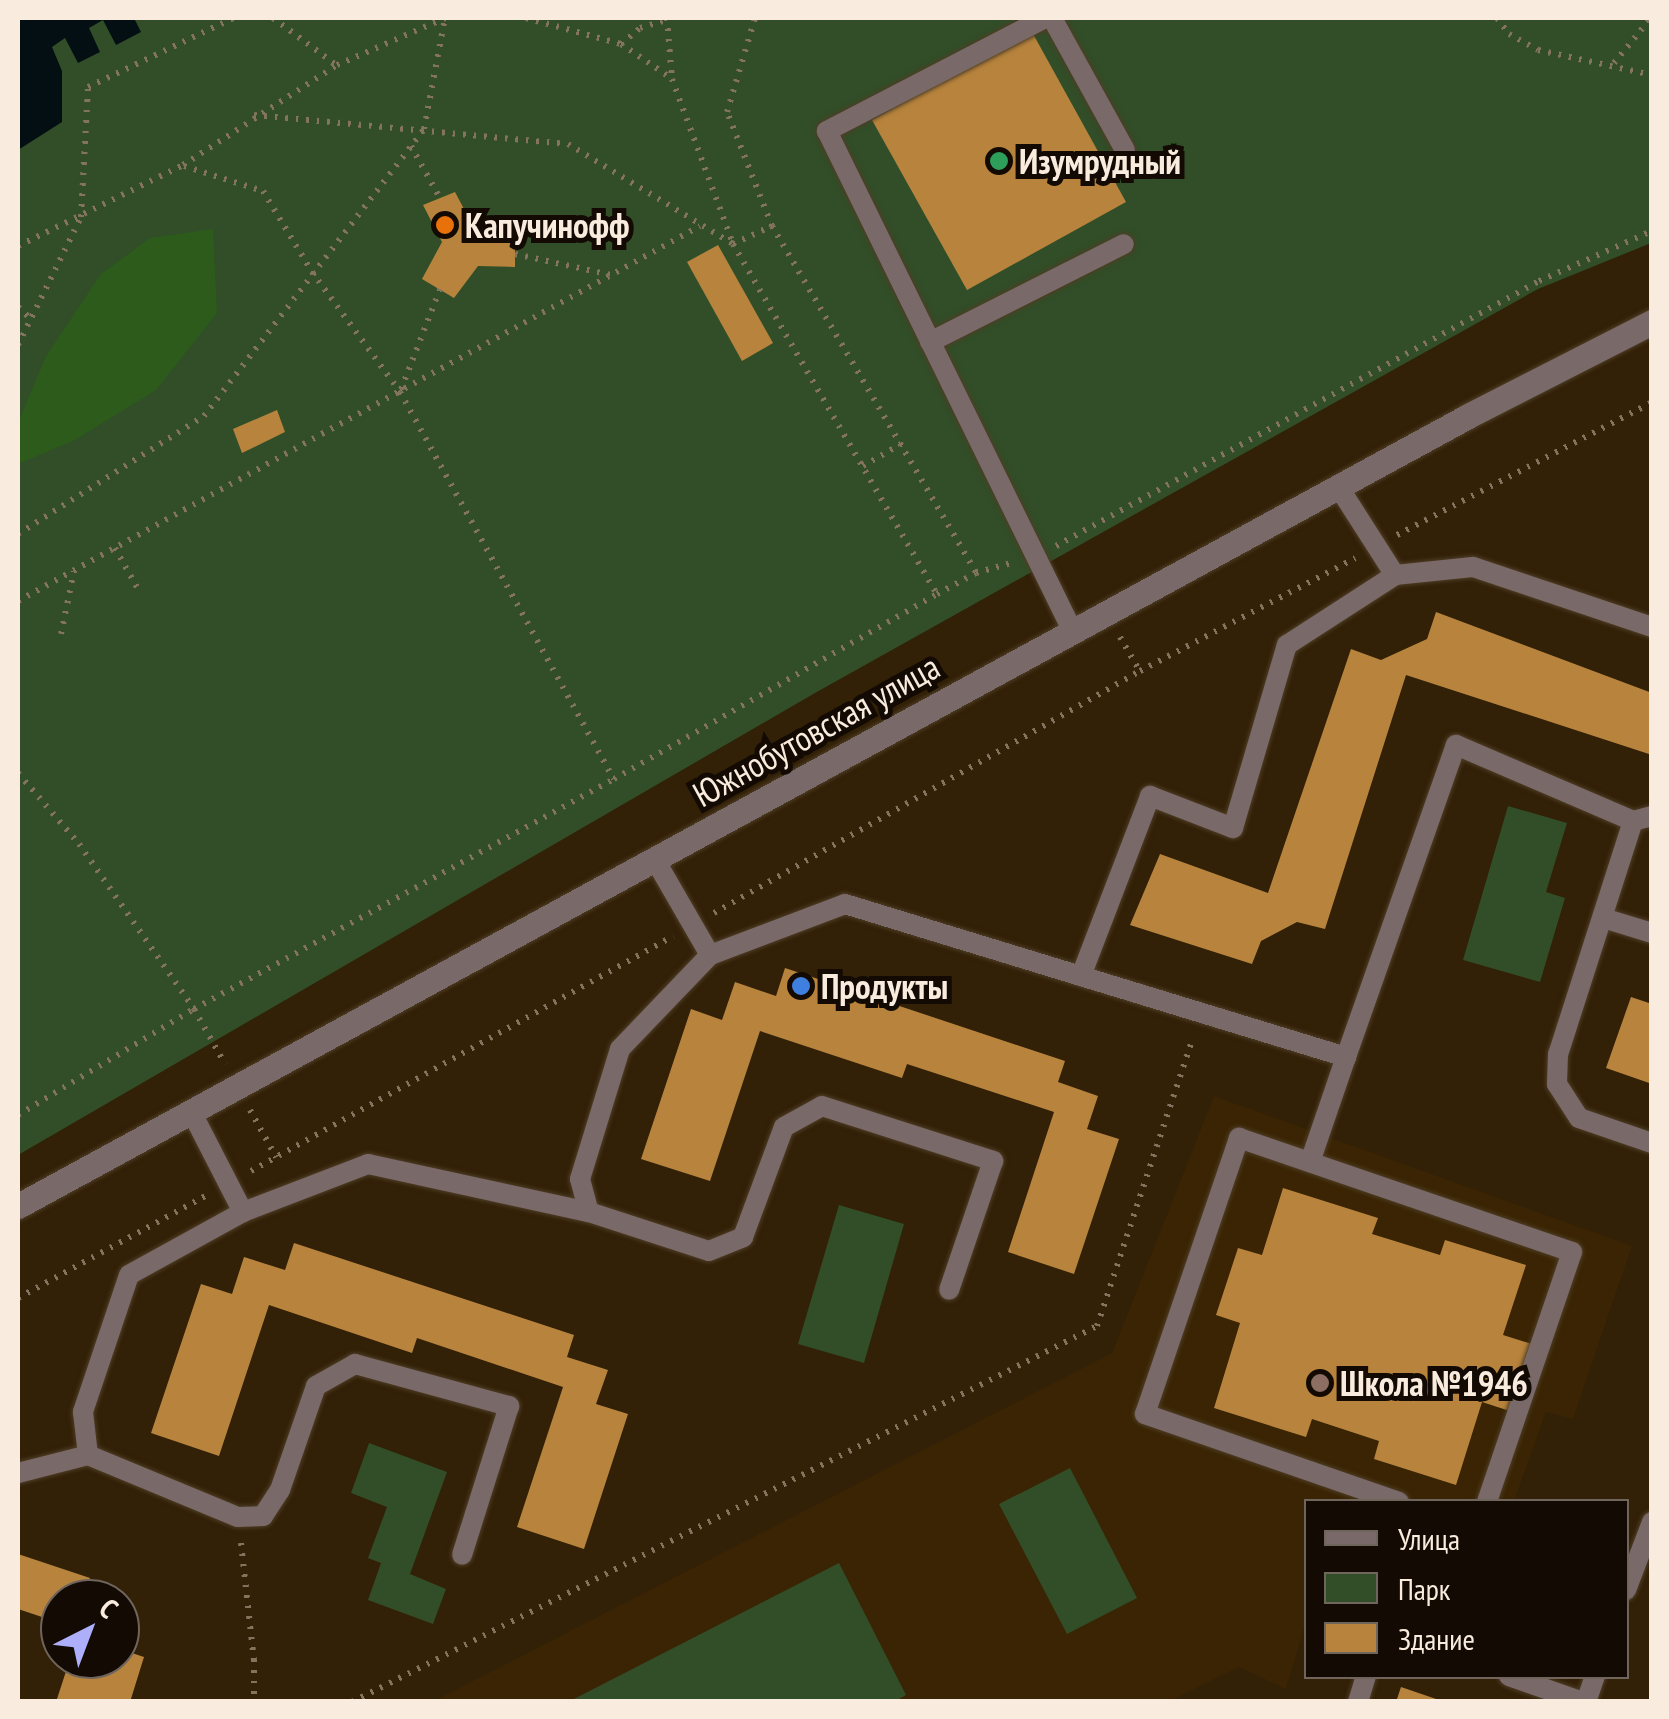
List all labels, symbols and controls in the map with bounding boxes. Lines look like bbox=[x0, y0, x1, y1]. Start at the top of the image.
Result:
place label: Изумрудный bbox=[1019, 140, 1181, 182]
marker: Изумрудный bbox=[988, 150, 1010, 172]
place label: Капучинофф bbox=[465, 204, 629, 246]
marker: Капучинофф bbox=[434, 214, 456, 236]
street label: Южнобутовская улица bbox=[685, 645, 947, 815]
place label: Продукты bbox=[821, 965, 948, 1007]
marker: Продукты bbox=[790, 975, 812, 997]
place label: Школа №1946 bbox=[1340, 1362, 1528, 1404]
marker: Школа №1946 bbox=[1309, 1372, 1331, 1394]
legend bbox=[1304, 1499, 1629, 1679]
text: Улица bbox=[1398, 1519, 1460, 1558]
text: Парк bbox=[1398, 1569, 1450, 1608]
north arrow bbox=[40, 1579, 140, 1679]
text: С bbox=[92, 1590, 126, 1626]
text: Здание bbox=[1398, 1619, 1475, 1658]

